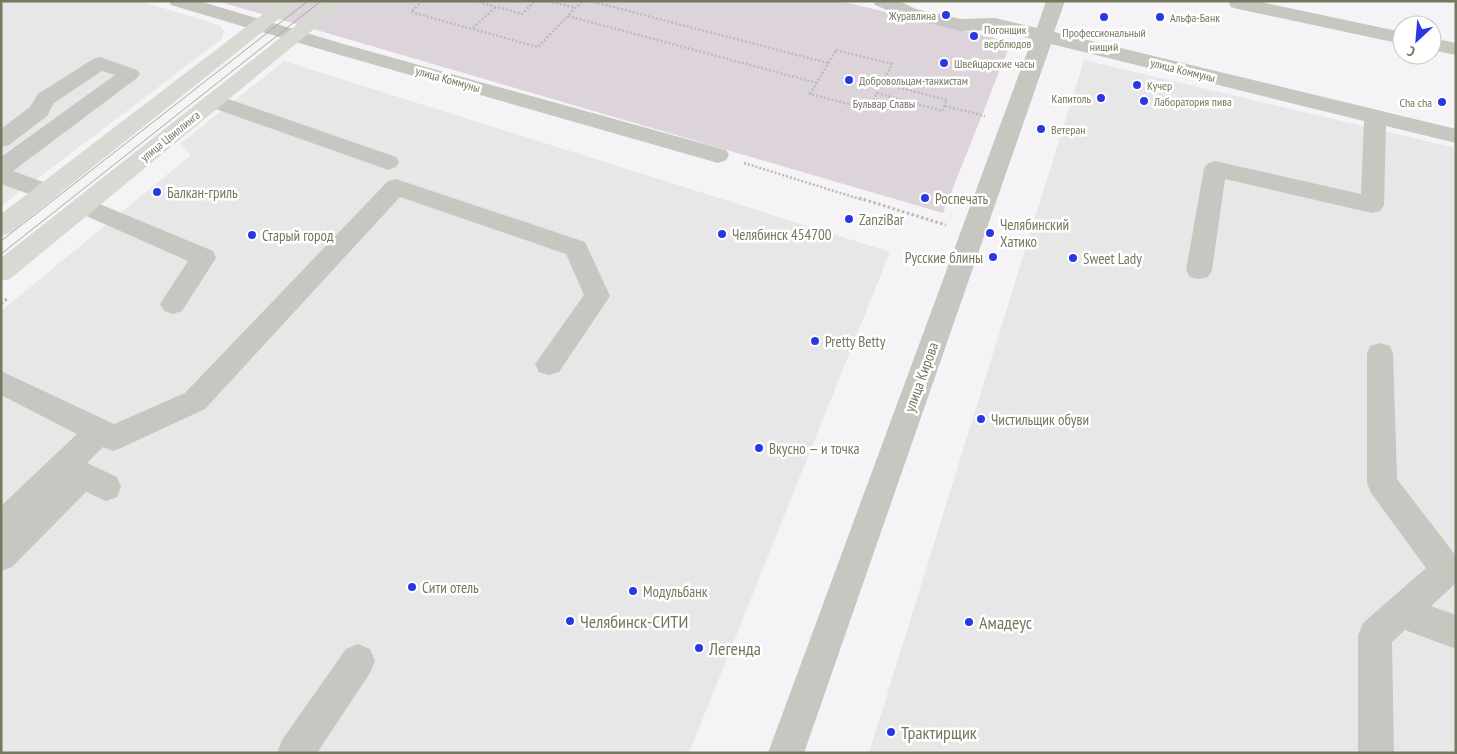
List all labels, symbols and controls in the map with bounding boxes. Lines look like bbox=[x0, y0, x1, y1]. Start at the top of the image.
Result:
place label: Журавлина bbox=[888, 8, 936, 23]
marker: Журавлина bbox=[940, 9, 952, 21]
place label: Альфа-Банк bbox=[1170, 10, 1220, 25]
marker: Профессиональный нищий bbox=[1098, 11, 1110, 23]
marker: Альфа-Банк bbox=[1154, 11, 1166, 23]
north arrow bbox=[1392, 15, 1442, 65]
place label: Погонщик верблюдов bbox=[984, 22, 1032, 51]
place label: Профессиональный нищий bbox=[1062, 25, 1146, 54]
marker: Погонщик верблюдов bbox=[968, 30, 980, 42]
text: С bbox=[1404, 42, 1418, 61]
street label: улица Коммуны bbox=[1149, 55, 1217, 85]
place label: Швейцарские часы bbox=[954, 56, 1035, 71]
marker: Швейцарские часы bbox=[938, 57, 950, 69]
street label: улица Коммуны bbox=[414, 63, 482, 95]
place label: Добровольцам-танкистам bbox=[859, 73, 968, 88]
marker: Добровольцам-танкистам bbox=[843, 74, 855, 86]
place label: Кучер bbox=[1147, 78, 1172, 93]
marker: Кучер bbox=[1131, 79, 1143, 91]
place label: Капитоль bbox=[1052, 91, 1091, 106]
marker: Капитоль bbox=[1095, 92, 1107, 104]
place label: Лаборатория пива bbox=[1153, 94, 1232, 109]
marker: Лаборатория пива bbox=[1138, 95, 1150, 107]
place label: Cha cha bbox=[1400, 95, 1432, 110]
park label: Бульвар Славы bbox=[853, 96, 915, 111]
marker: Cha cha bbox=[1436, 96, 1448, 108]
street label: улица Цвиллинга bbox=[137, 107, 203, 165]
place label: Ветеран bbox=[1051, 122, 1086, 137]
marker: Ветеран bbox=[1035, 123, 1047, 135]
place label: Балкан-гриль bbox=[167, 183, 238, 202]
marker: Балкан-гриль bbox=[151, 186, 163, 198]
place label: Роспечать bbox=[935, 189, 989, 208]
marker: Роспечать bbox=[919, 192, 931, 204]
place label: ZanziBar bbox=[859, 210, 905, 229]
marker: ZanziBar bbox=[843, 213, 855, 225]
place label: Челябинский Хатико bbox=[1000, 215, 1069, 251]
place label: Челябинск 454700 bbox=[732, 225, 832, 244]
place label: Старый город bbox=[262, 226, 334, 245]
marker: Челябинский Хатико bbox=[984, 227, 996, 239]
marker: Челябинск 454700 bbox=[716, 228, 728, 240]
marker: Старый город bbox=[246, 229, 258, 241]
place label: Русские блины bbox=[905, 248, 983, 267]
place label: Sweet Lady bbox=[1083, 249, 1142, 268]
marker: Русские блины bbox=[987, 251, 999, 263]
marker: Sweet Lady bbox=[1067, 252, 1079, 264]
place label: Pretty Betty bbox=[825, 332, 886, 351]
marker: Pretty Betty bbox=[809, 335, 821, 347]
street label: улица Кирова bbox=[900, 339, 942, 415]
place label: Чистильщик обуви bbox=[991, 410, 1089, 429]
marker: Чистильщик обуви bbox=[975, 413, 987, 425]
place label: Вкусно — и точка bbox=[769, 439, 860, 458]
marker: Вкусно — и точка bbox=[753, 442, 765, 454]
place label: Сити отель bbox=[422, 578, 479, 597]
marker: Сити отель bbox=[406, 581, 418, 593]
place label: Модульбанк bbox=[643, 582, 708, 601]
marker: Модульбанк bbox=[627, 585, 639, 597]
place label: Челябинск-СИТИ bbox=[580, 610, 688, 633]
place label: Амадеус bbox=[979, 611, 1033, 634]
marker: Челябинск-СИТИ bbox=[564, 615, 576, 627]
marker: Амадеус bbox=[963, 616, 975, 628]
place label: Легенда bbox=[708, 637, 761, 660]
marker: Легенда bbox=[693, 642, 705, 654]
place label: Трактирщик bbox=[901, 721, 977, 744]
marker: Трактирщик bbox=[885, 726, 897, 738]

